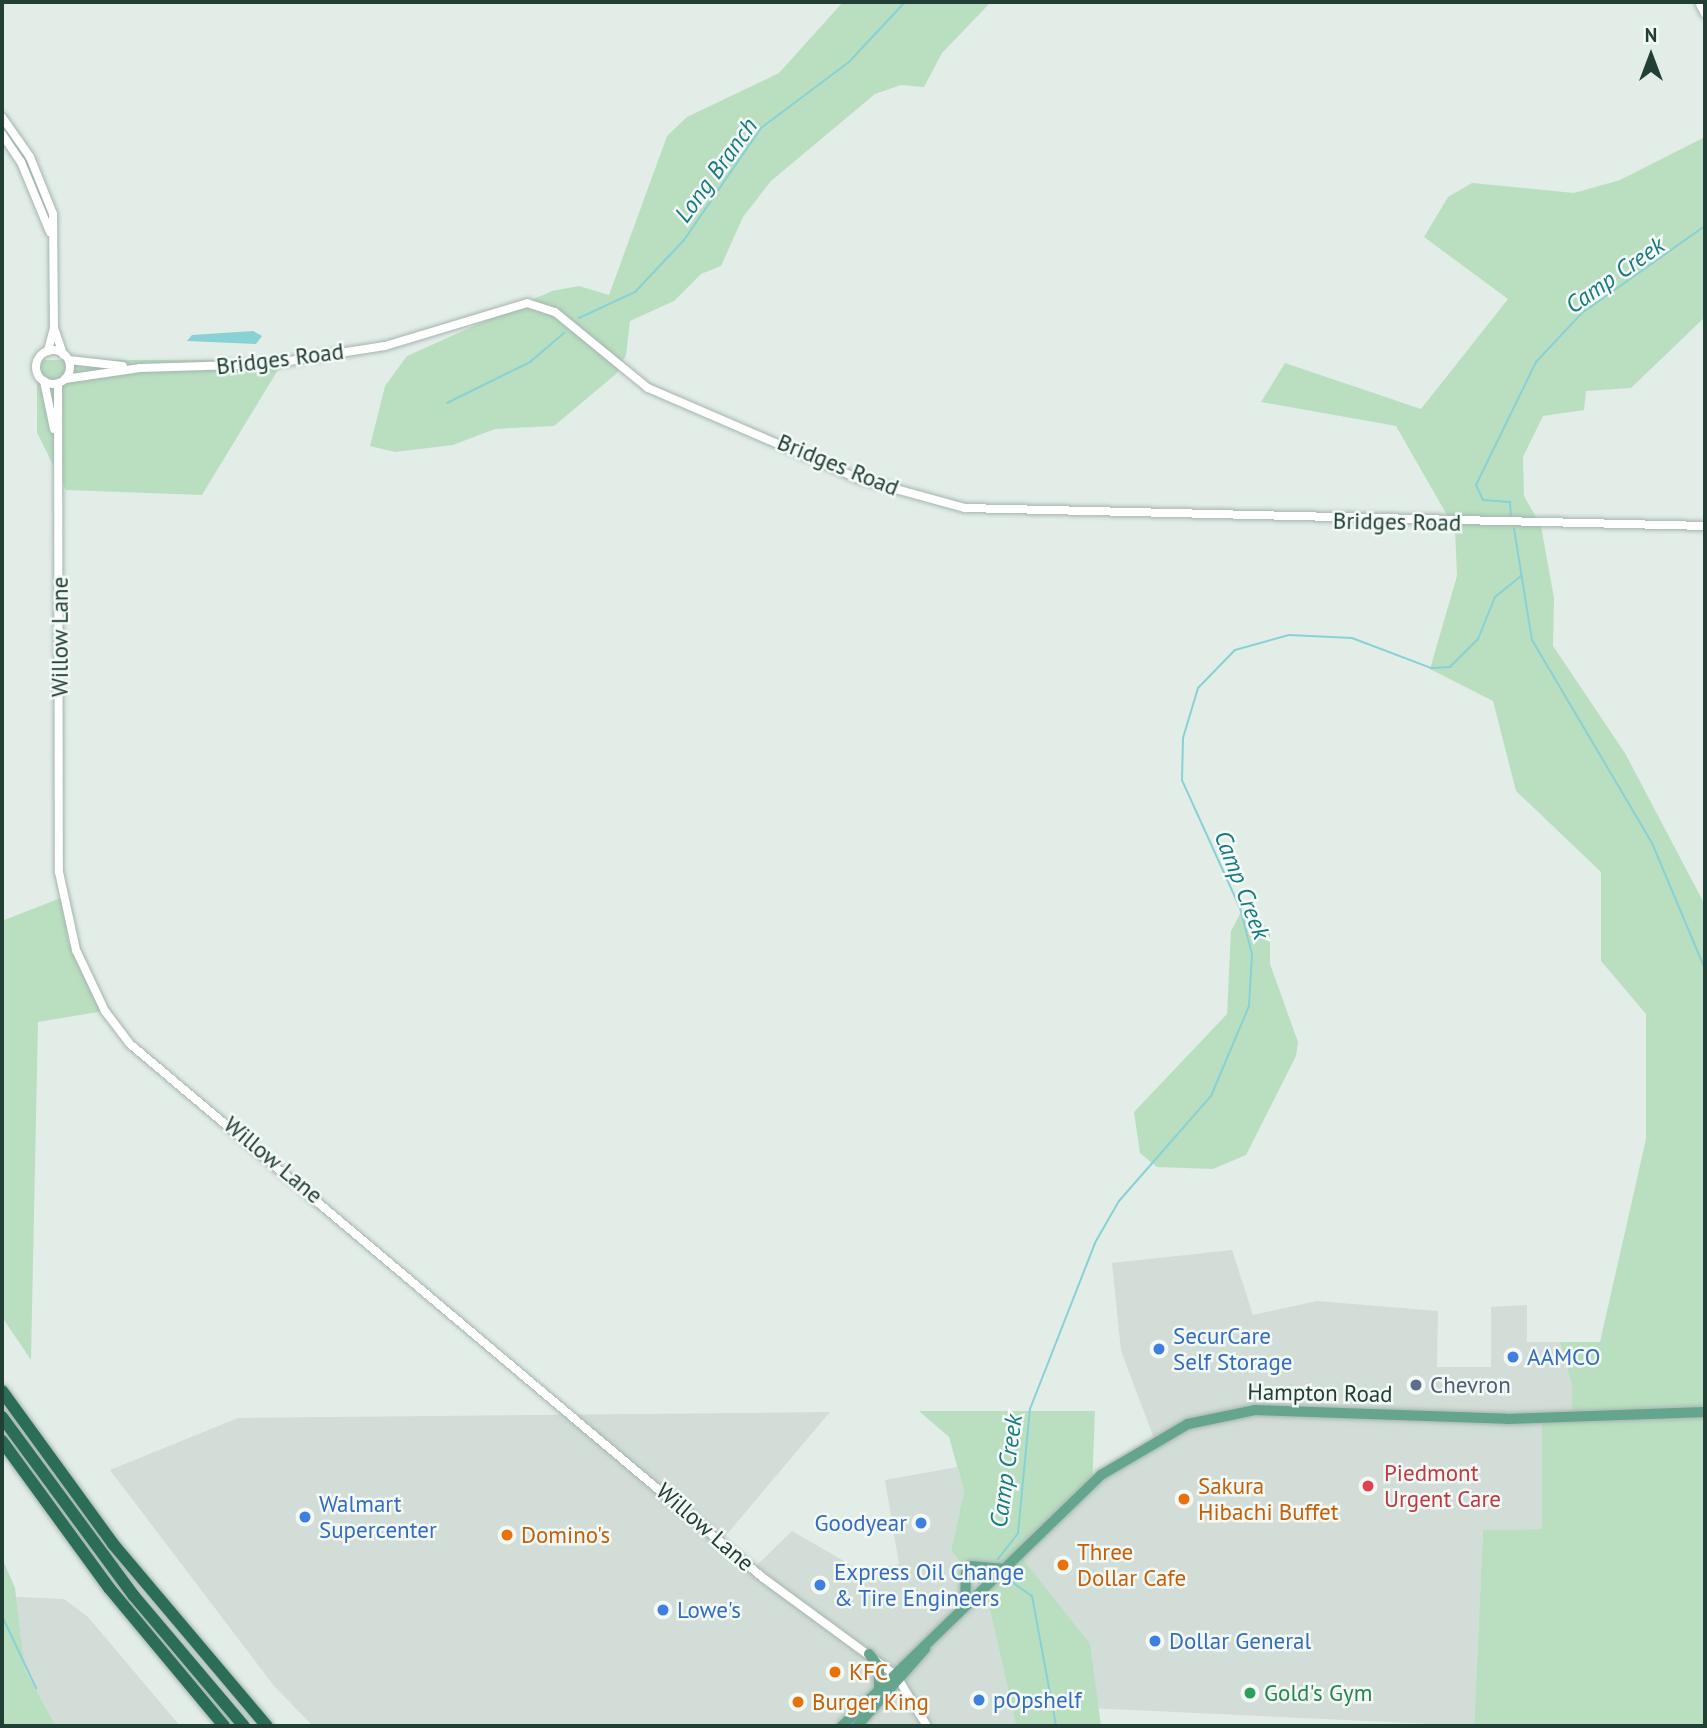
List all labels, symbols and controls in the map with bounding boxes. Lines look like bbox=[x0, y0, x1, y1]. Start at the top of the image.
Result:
north arrow bbox=[1616, 21, 1686, 91]
text: N bbox=[1645, 23, 1657, 47]
water label: Long Branch bbox=[668, 112, 764, 228]
water label: Camp Creek bbox=[1560, 231, 1670, 319]
street label: Bridges Road bbox=[215, 337, 345, 381]
street label: Bridges Road bbox=[773, 428, 903, 502]
street label: Bridges Road bbox=[1333, 507, 1461, 537]
street label: Willow Lane bbox=[46, 577, 74, 697]
water label: Camp Creek bbox=[1208, 827, 1276, 943]
street label: Willow Lane bbox=[218, 1111, 328, 1209]
place label: SecurCare Self Storage bbox=[1173, 1322, 1292, 1376]
marker: SecurCare Self Storage bbox=[1151, 1341, 1167, 1357]
place label: AAMCO bbox=[1527, 1343, 1600, 1371]
marker: AAMCO bbox=[1505, 1349, 1521, 1365]
place label: Chevron bbox=[1430, 1371, 1511, 1399]
marker: Chevron bbox=[1408, 1377, 1424, 1393]
street label: Hampton Road bbox=[1247, 1378, 1393, 1408]
water label: Camp Creek bbox=[984, 1413, 1028, 1529]
place label: Piedmont Urgent Care bbox=[1384, 1459, 1501, 1513]
place label: Sakura Hibachi Buffet bbox=[1198, 1472, 1338, 1526]
marker: Piedmont Urgent Care bbox=[1358, 1476, 1378, 1496]
street label: Willow Lane bbox=[650, 1477, 760, 1577]
place label: Walmart Supercenter bbox=[319, 1490, 437, 1544]
marker: Sakura Hibachi Buffet bbox=[1176, 1491, 1192, 1507]
marker: Walmart Supercenter bbox=[297, 1509, 313, 1525]
place label: Goodyear bbox=[815, 1509, 907, 1537]
marker: Goodyear bbox=[913, 1515, 929, 1531]
place label: Domino's bbox=[521, 1521, 610, 1549]
marker: Domino's bbox=[499, 1527, 515, 1543]
place label: Three Dollar Cafe bbox=[1077, 1538, 1186, 1592]
marker: Three Dollar Cafe bbox=[1055, 1557, 1071, 1573]
place label: Express Oil Change & Tire Engineers bbox=[834, 1558, 1024, 1612]
marker: Express Oil Change & Tire Engineers bbox=[812, 1577, 828, 1593]
place label: Lowe's bbox=[677, 1596, 741, 1624]
marker: Lowe's bbox=[655, 1602, 671, 1618]
place label: Dollar General bbox=[1169, 1627, 1311, 1655]
marker: Dollar General bbox=[1147, 1633, 1163, 1649]
place label: KFC bbox=[849, 1658, 888, 1686]
marker: KFC bbox=[827, 1664, 843, 1680]
place label: Gold's Gym bbox=[1264, 1679, 1372, 1707]
marker: Gold's Gym bbox=[1242, 1685, 1258, 1701]
place label: pOpshelf bbox=[993, 1686, 1082, 1714]
place label: Burger King bbox=[812, 1688, 929, 1716]
marker: pOpshelf bbox=[971, 1692, 987, 1708]
marker: Burger King bbox=[790, 1694, 806, 1710]

